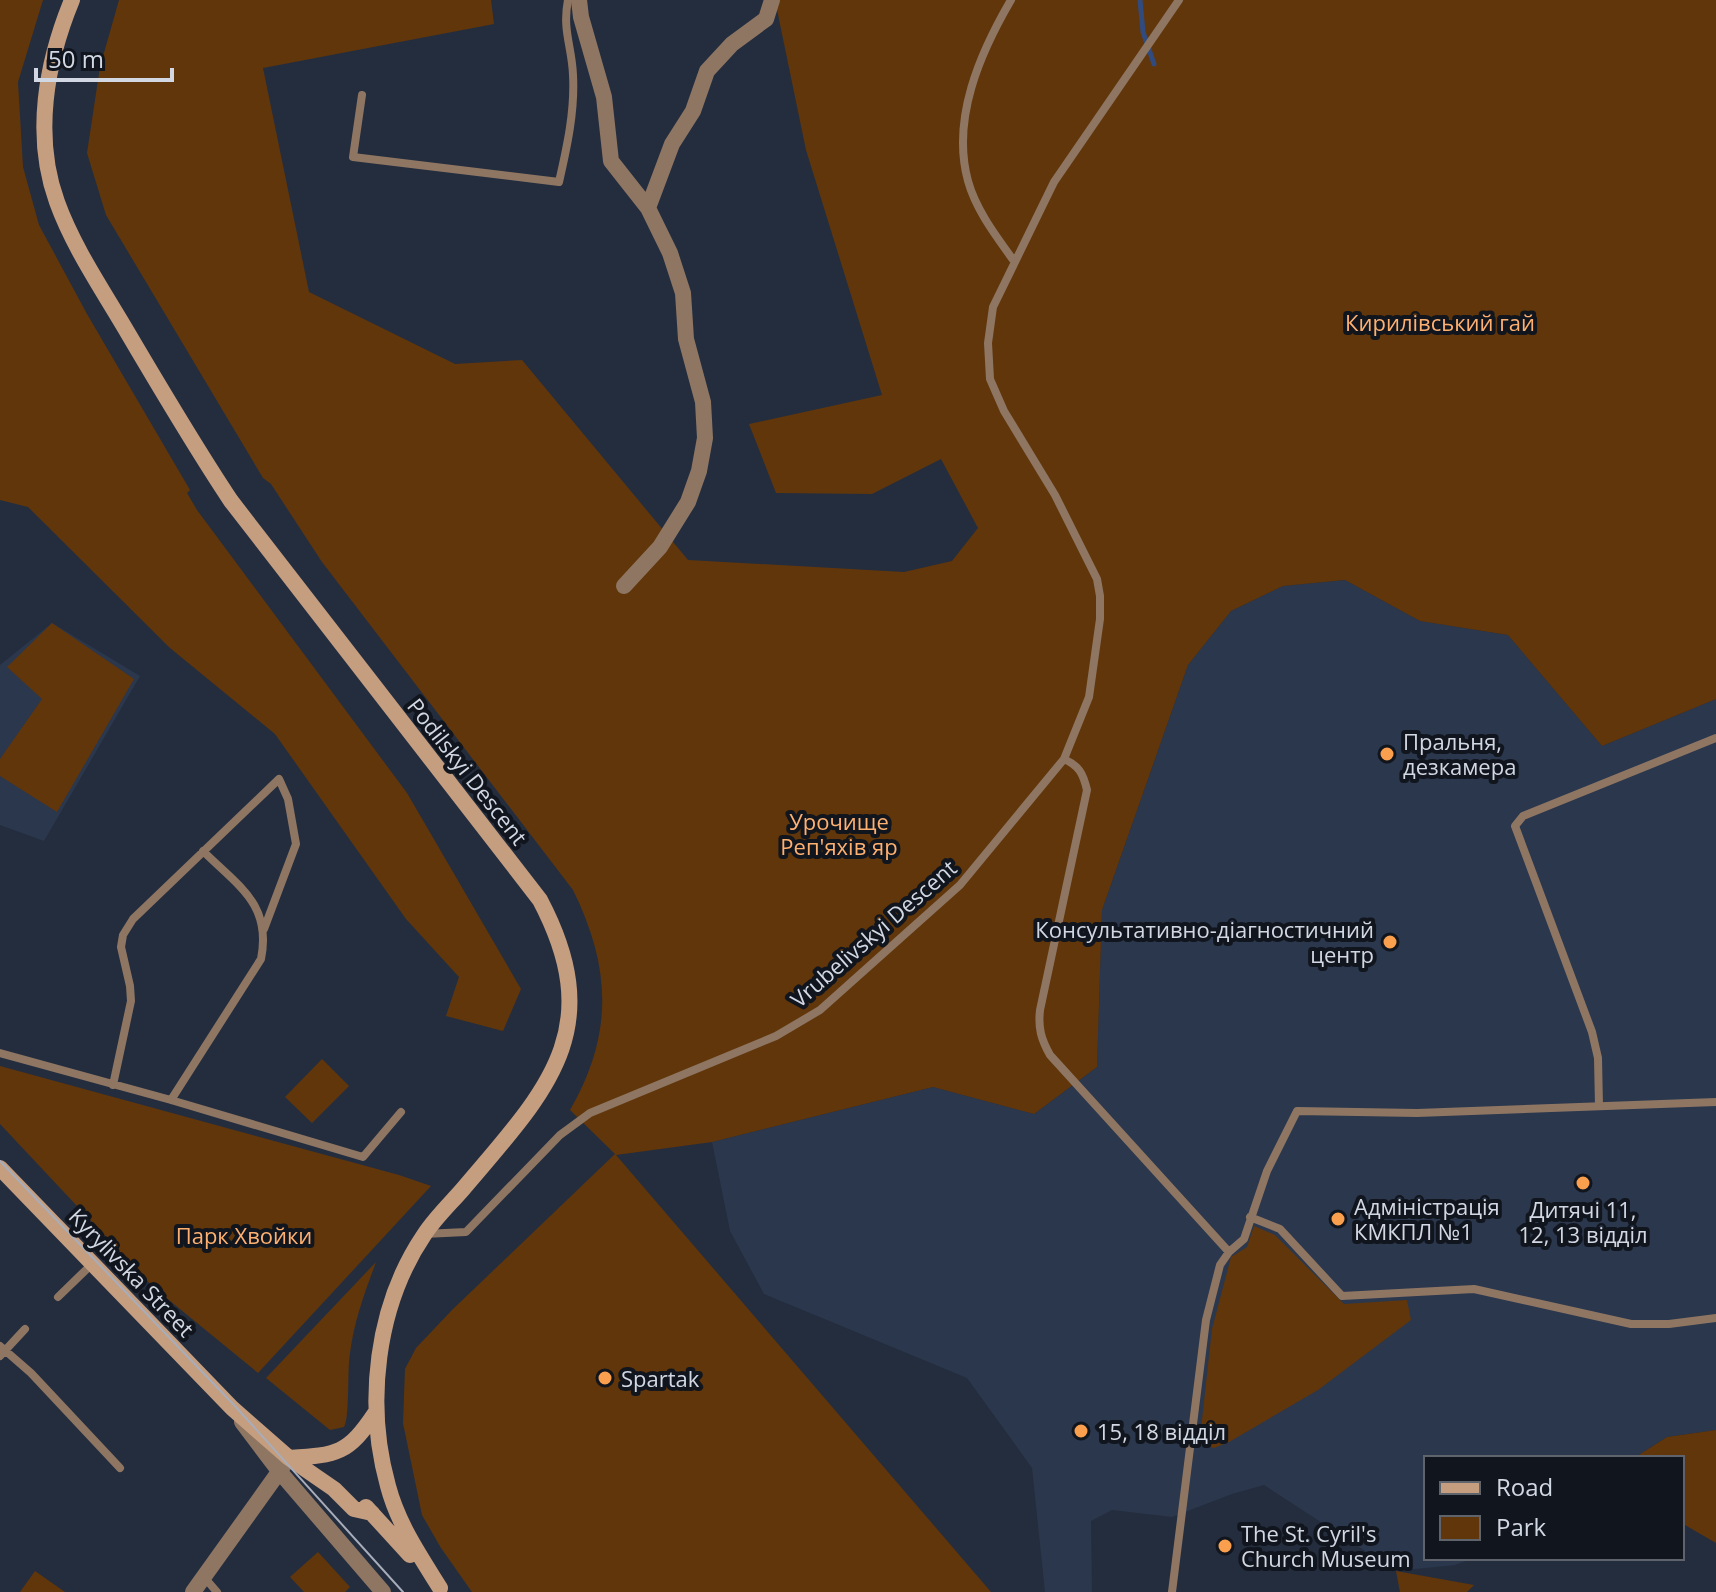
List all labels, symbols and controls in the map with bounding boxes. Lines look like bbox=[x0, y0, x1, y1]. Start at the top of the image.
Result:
scale bar bbox=[36, 32, 172, 82]
text: 50 m bbox=[48, 42, 104, 75]
park label: Кирилівський гай bbox=[1345, 307, 1535, 337]
street label: Podilskyi Descent bbox=[401, 691, 535, 851]
place label: Пральня, дезкамера bbox=[1403, 726, 1516, 781]
marker: Пральня, дезкамера bbox=[1378, 745, 1396, 763]
park label: Урочище Реп'яхів яр bbox=[780, 806, 898, 861]
street label: Vrubelivskyi Descent bbox=[784, 852, 963, 1013]
place label: Консультативно-діагностичний центр bbox=[1035, 914, 1374, 969]
marker: Консультативно-діагностичний центр bbox=[1381, 933, 1399, 951]
marker: Дитячі 11, 12, 13 відділ bbox=[1574, 1174, 1592, 1192]
place label: Адміністрація КМКПЛ №1 bbox=[1354, 1191, 1500, 1246]
place label: Дитячі 11, 12, 13 відділ bbox=[1518, 1194, 1648, 1249]
street label: Kyrylivska Street bbox=[63, 1201, 201, 1343]
marker: Адміністрація КМКПЛ №1 bbox=[1329, 1210, 1347, 1228]
park label: Парк Хвойки bbox=[176, 1220, 312, 1250]
place label: Spartak bbox=[621, 1363, 700, 1393]
marker: Spartak bbox=[596, 1369, 614, 1387]
place label: 15, 18 відділ bbox=[1097, 1416, 1226, 1446]
marker: 15, 18 відділ bbox=[1072, 1422, 1090, 1440]
legend bbox=[1424, 1456, 1684, 1560]
text: Road bbox=[1496, 1470, 1553, 1503]
text: Park bbox=[1496, 1510, 1547, 1543]
place label: The St. Cyril's Church Museum bbox=[1241, 1518, 1411, 1573]
marker: The St. Cyril's Church Museum bbox=[1216, 1537, 1234, 1555]

